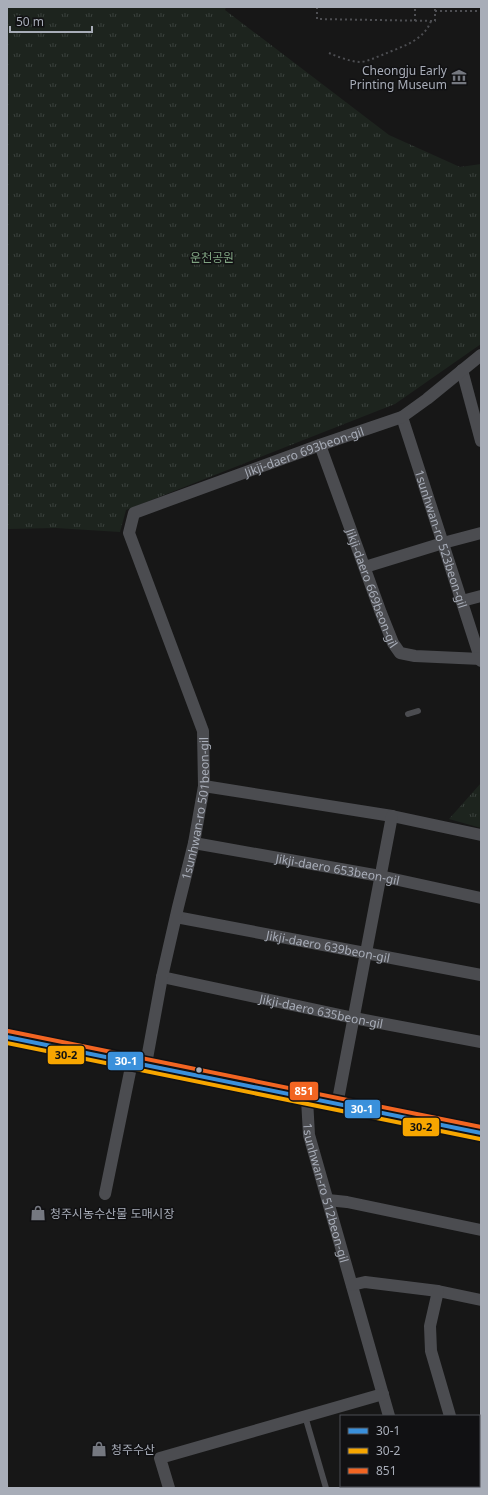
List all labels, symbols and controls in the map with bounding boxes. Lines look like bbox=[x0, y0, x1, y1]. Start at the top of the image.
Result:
scale bar bbox=[10, 8, 92, 34]
text: 50 m bbox=[16, 13, 44, 30]
place label: Cheongju Early Printing Museum bbox=[349, 62, 448, 93]
museum icon: Cheongju Early Printing Museum bbox=[450, 68, 468, 86]
park label: 운천공원 bbox=[190, 249, 234, 266]
street label: Jikji-daero 693beon-gil bbox=[241, 422, 366, 481]
street label: 1sunhwan-ro 523beon-gil bbox=[411, 467, 472, 610]
street label: Jikji-daero 669beon-gil bbox=[342, 525, 402, 651]
street label: 1sunhwan-ro 501beon-gil bbox=[177, 737, 213, 881]
street label: Jikji-daero 653beon-gil bbox=[273, 849, 401, 889]
street label: Jikji-daero 639beon-gil bbox=[264, 926, 392, 966]
street label: Jikji-daero 635beon-gil bbox=[257, 989, 385, 1032]
line badge: 30-2 bbox=[47, 1045, 85, 1065]
text: 30-2 bbox=[55, 1047, 77, 1062]
line badge: 30-1 bbox=[107, 1051, 144, 1071]
text: 30-1 bbox=[115, 1053, 137, 1068]
unlabelled marker bbox=[194, 1065, 204, 1075]
line badge: 851 bbox=[289, 1081, 319, 1101]
text: 851 bbox=[295, 1083, 313, 1098]
line badge: 30-1 bbox=[344, 1099, 381, 1119]
text: 30-1 bbox=[351, 1101, 373, 1116]
line badge: 30-2 bbox=[402, 1117, 440, 1137]
text: 30-2 bbox=[410, 1119, 432, 1134]
street label: 1sunhwan-ro 512beon-gil bbox=[300, 1122, 353, 1264]
shop icon: 청주시농수산물 도매시장 bbox=[29, 1204, 47, 1222]
place label: 청주시농수산물 도매시장 bbox=[50, 1205, 175, 1222]
legend bbox=[340, 1415, 480, 1487]
text: 30-1 bbox=[376, 1422, 400, 1439]
shop icon: 청주수산 bbox=[90, 1440, 108, 1458]
place label: 청주수산 bbox=[111, 1441, 155, 1458]
text: 30-2 bbox=[376, 1442, 401, 1459]
text: 851 bbox=[376, 1462, 397, 1479]

